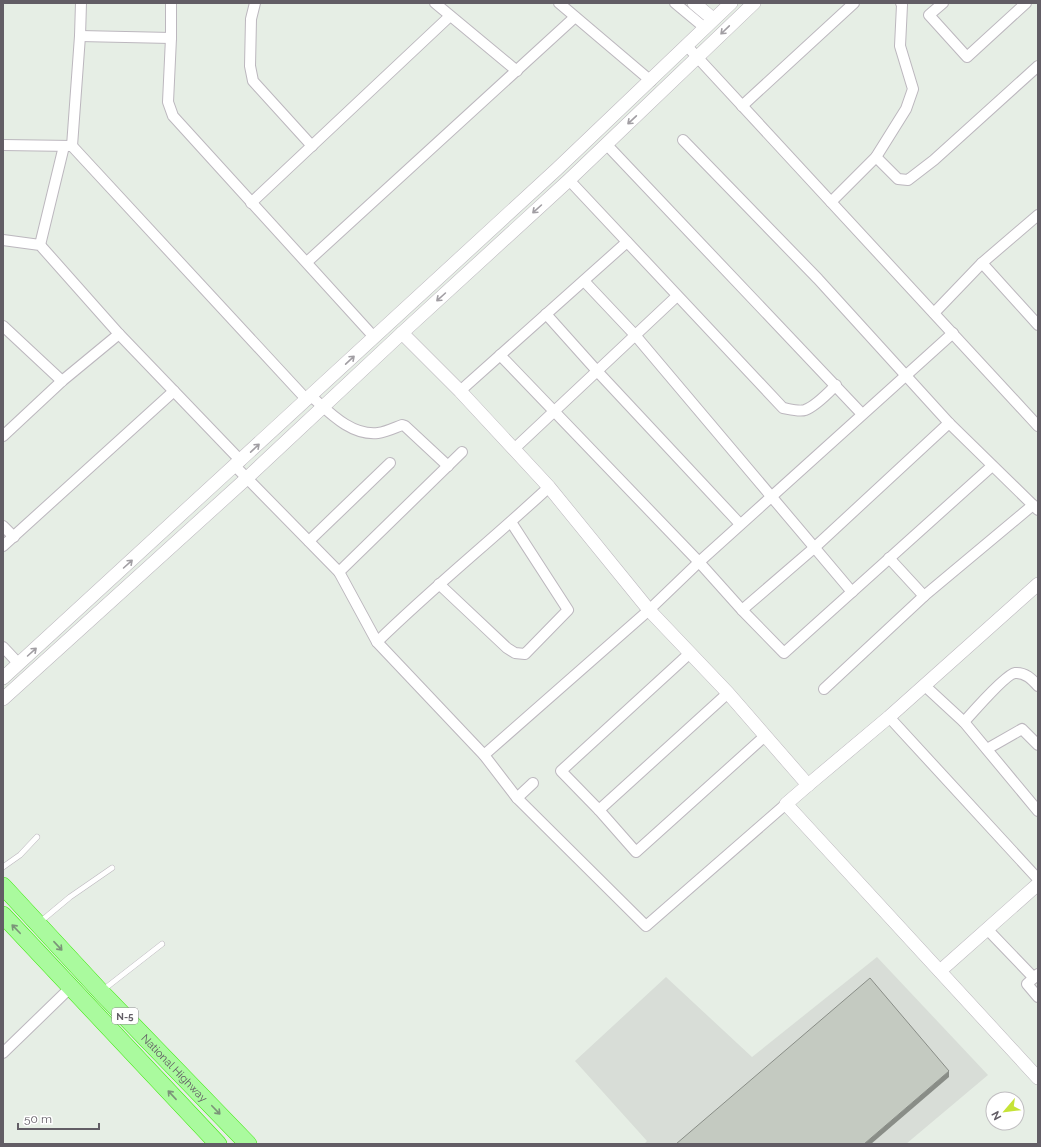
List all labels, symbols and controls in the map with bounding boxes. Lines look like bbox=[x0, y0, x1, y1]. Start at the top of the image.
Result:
one-way arrow bbox=[720, 25, 730, 34]
one-way arrow bbox=[627, 115, 637, 125]
one-way arrow bbox=[532, 204, 542, 214]
one-way arrow bbox=[436, 292, 446, 301]
one-way arrow bbox=[345, 355, 355, 365]
one-way arrow bbox=[249, 444, 259, 453]
one-way arrow bbox=[123, 560, 133, 569]
one-way arrow bbox=[27, 647, 37, 657]
one-way arrow bbox=[11, 924, 21, 934]
one-way arrow bbox=[53, 941, 63, 951]
road number: N-5 bbox=[112, 1008, 138, 1024]
street label: National Highway bbox=[138, 1032, 210, 1105]
one-way arrow bbox=[167, 1090, 177, 1100]
north arrow bbox=[985, 1091, 1025, 1131]
scale bar bbox=[18, 1105, 99, 1131]
one-way arrow bbox=[211, 1105, 220, 1116]
text: N bbox=[989, 1109, 1004, 1122]
text: 50 m bbox=[24, 1112, 52, 1126]

